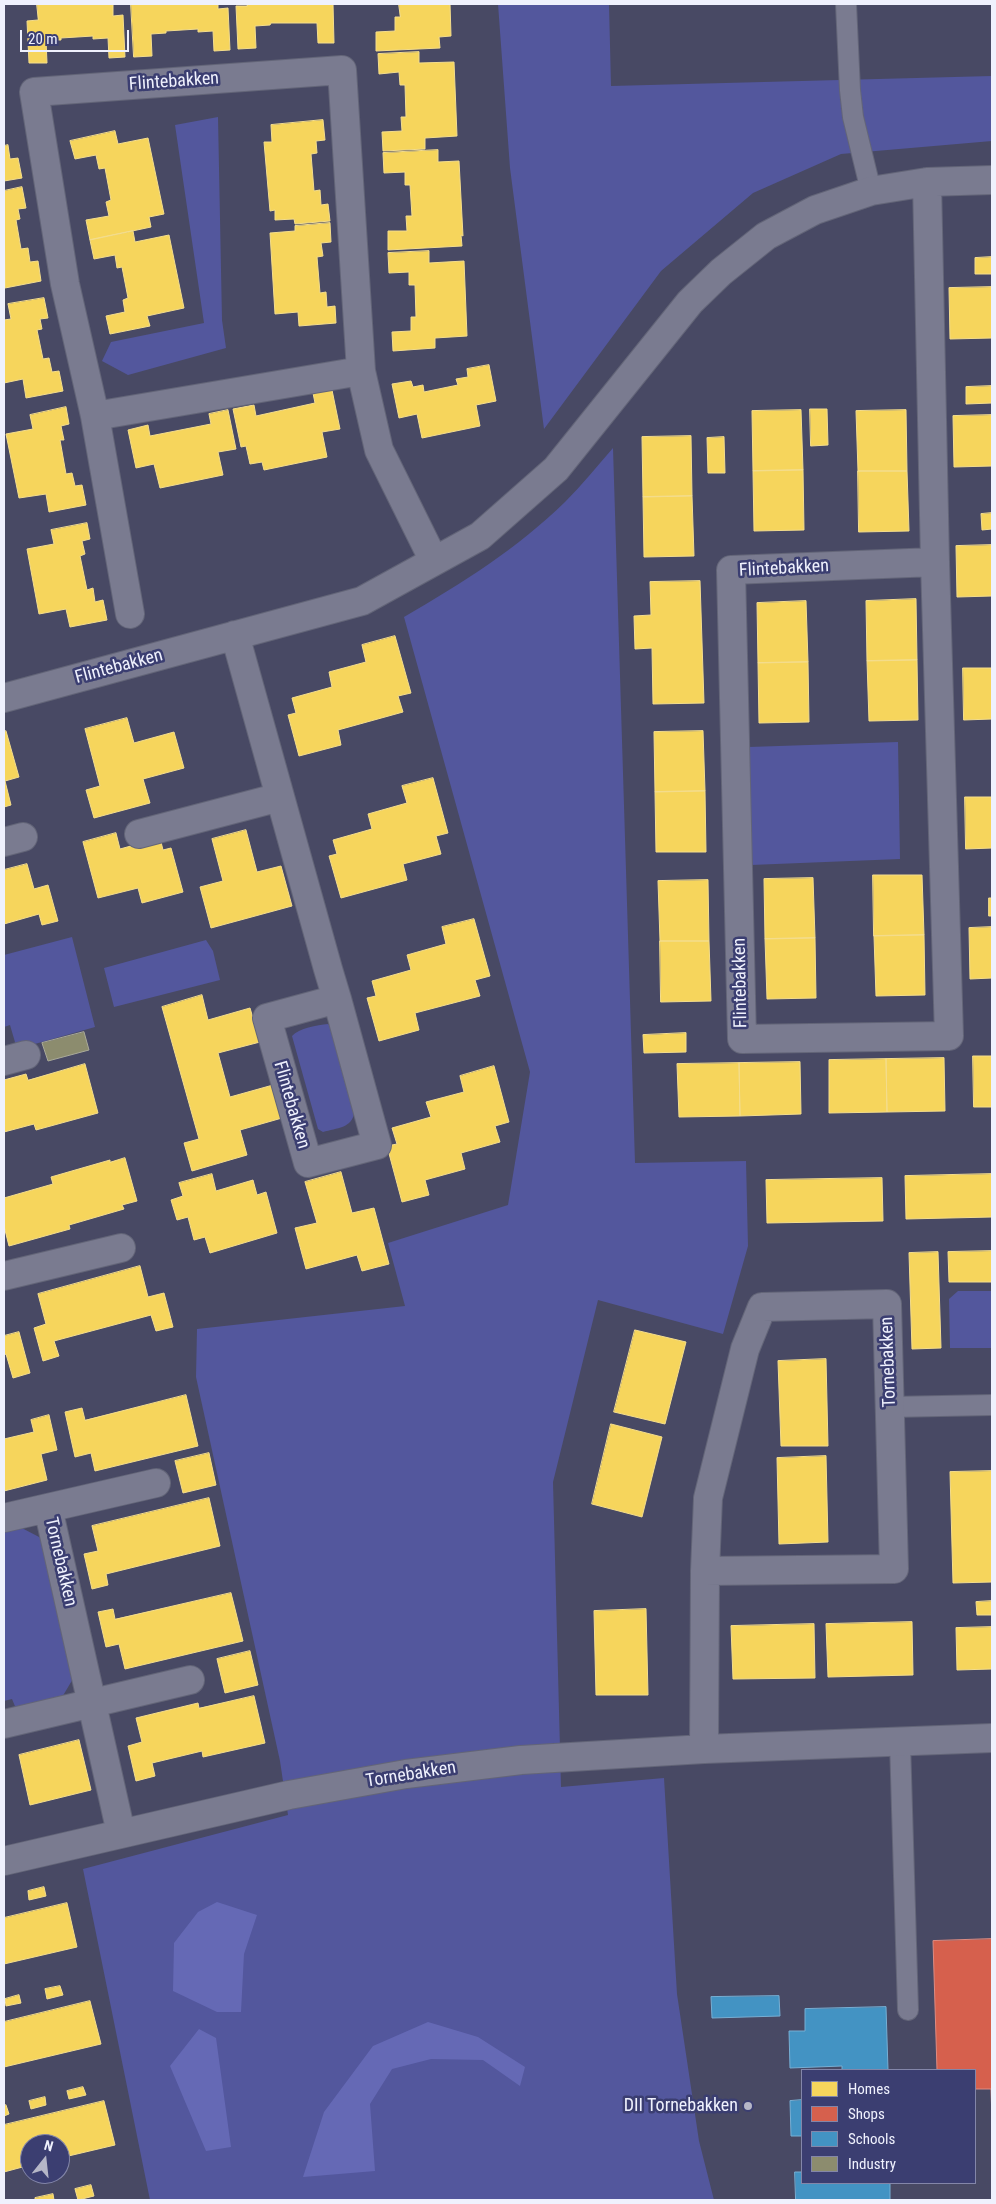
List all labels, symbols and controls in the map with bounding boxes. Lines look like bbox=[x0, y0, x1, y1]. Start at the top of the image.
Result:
scale bar bbox=[22, 20, 131, 52]
text: 20 m bbox=[28, 30, 58, 48]
street label: Flintebakken bbox=[128, 68, 220, 96]
street label: Flintebakken bbox=[738, 556, 830, 582]
street label: Flintebakken bbox=[73, 645, 165, 689]
street label: Flintebakken bbox=[729, 938, 753, 1028]
street label: Flintebakken bbox=[268, 1059, 314, 1151]
street label: Tornebakken bbox=[877, 1316, 901, 1408]
street label: Tornebakken bbox=[39, 1515, 81, 1609]
street label: Tornebakken bbox=[364, 1757, 458, 1793]
legend bbox=[801, 2069, 976, 2184]
text: Homes bbox=[848, 2080, 890, 2098]
place label: DII Tornebakken bbox=[624, 2095, 738, 2117]
marker: DII Tornebakken bbox=[742, 2100, 754, 2112]
text: Shops bbox=[848, 2105, 885, 2123]
text: Schools bbox=[848, 2130, 895, 2148]
north arrow bbox=[20, 2134, 70, 2184]
text: N bbox=[43, 2137, 55, 2154]
text: Industry bbox=[848, 2155, 896, 2173]

